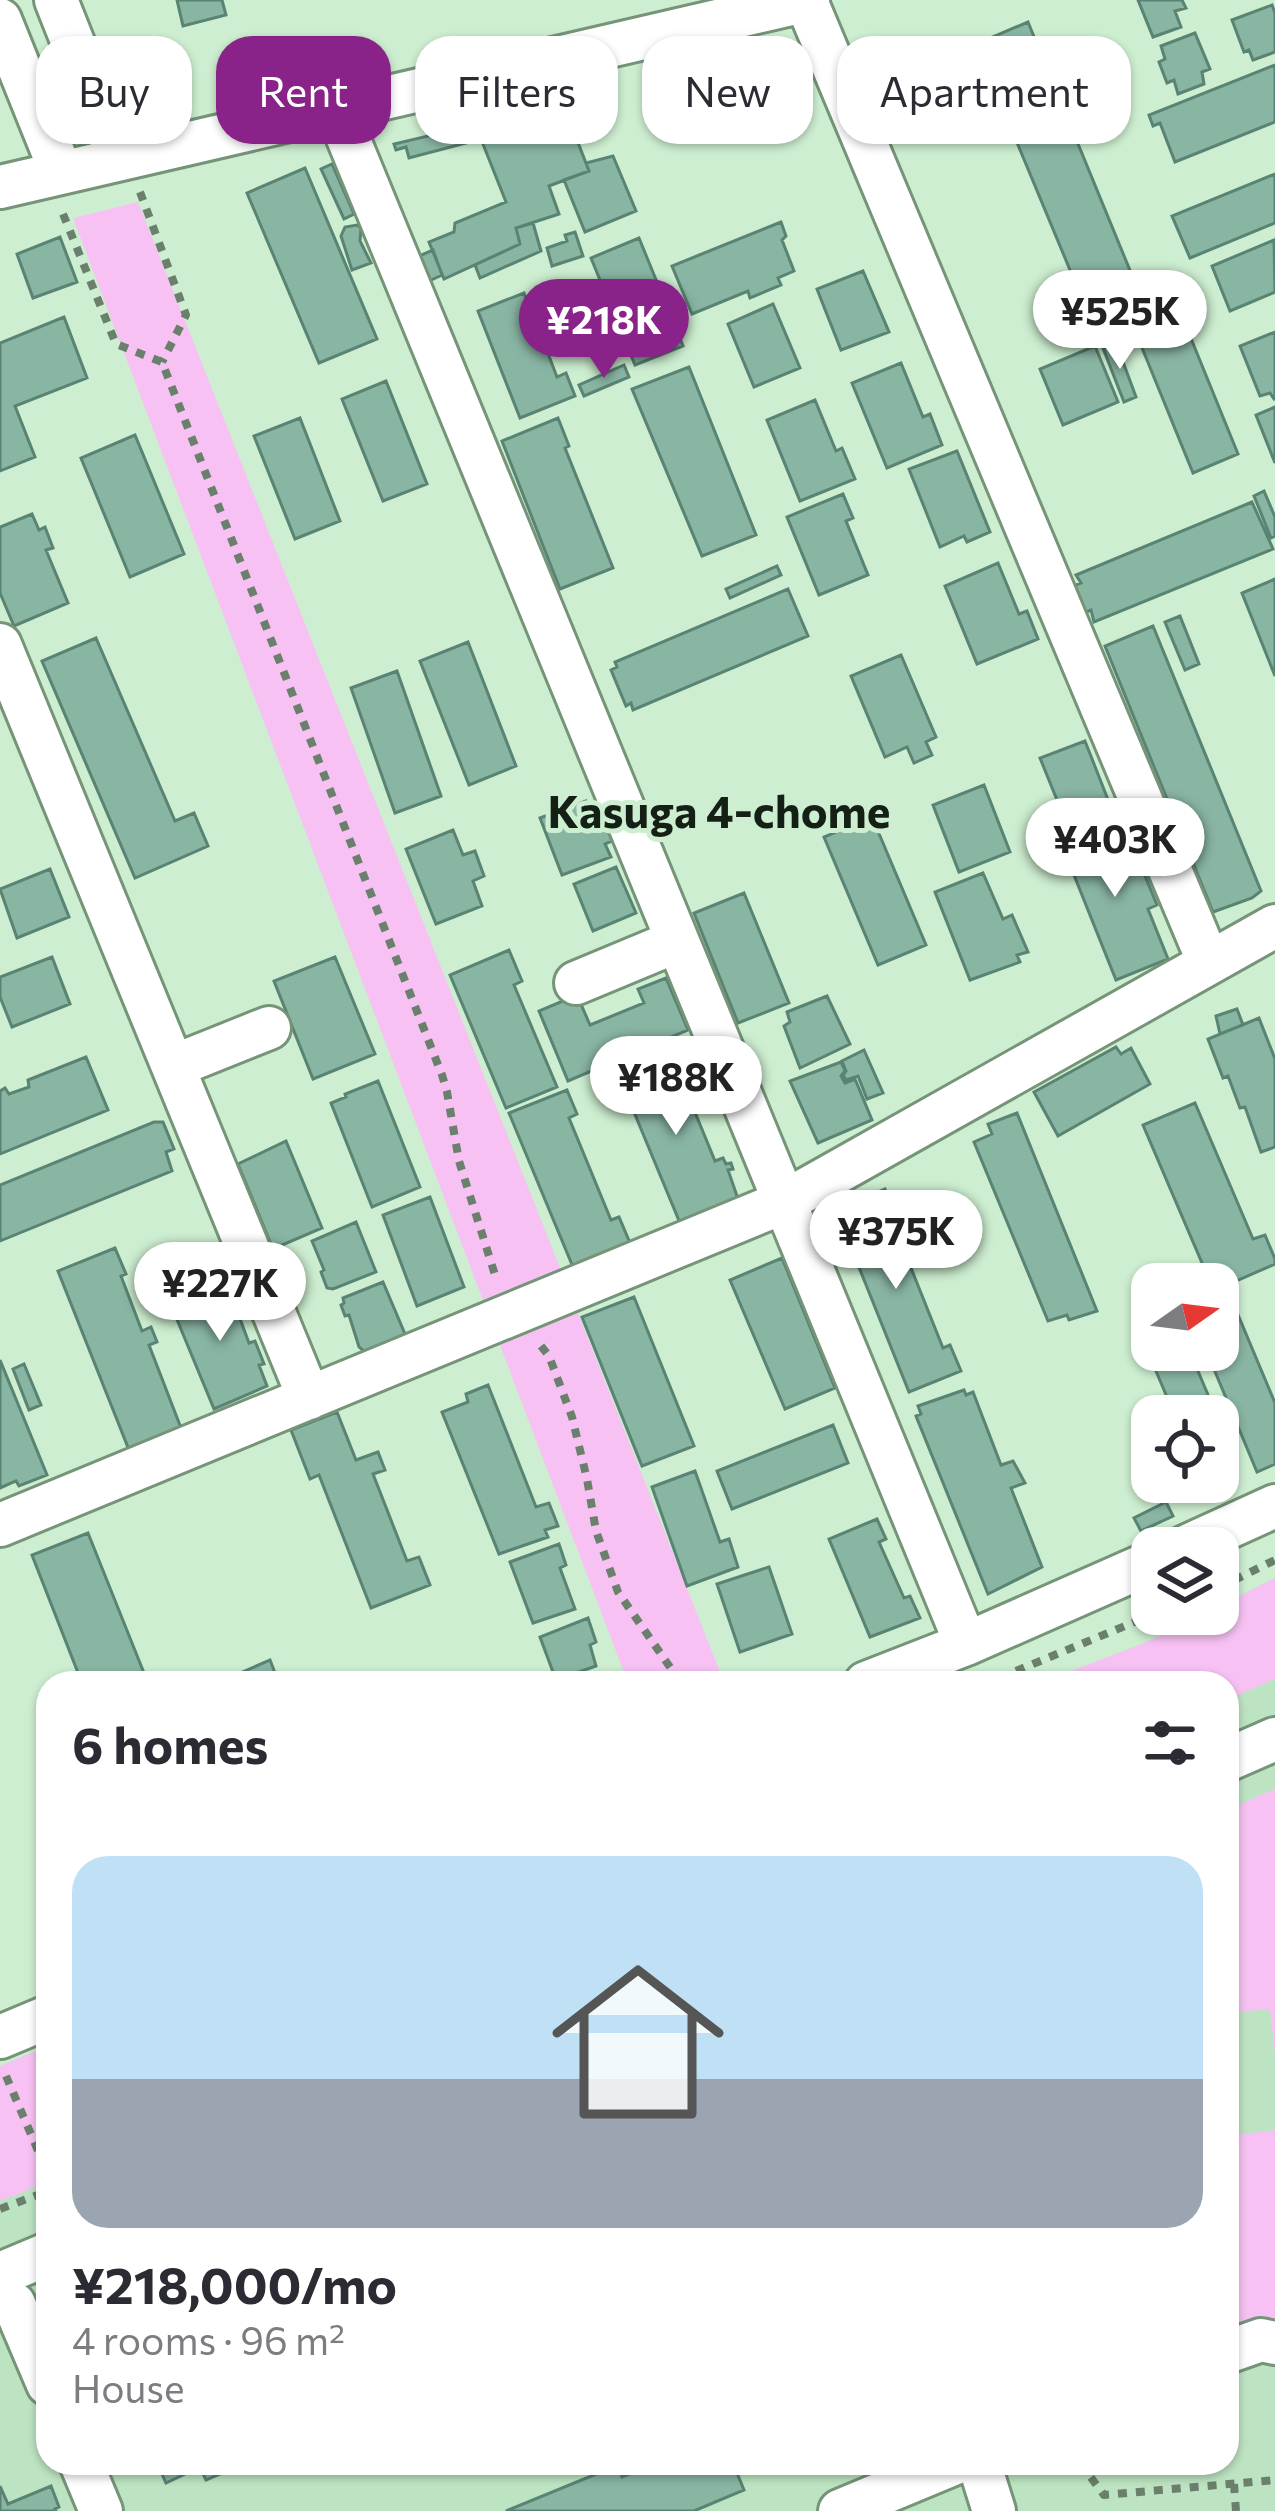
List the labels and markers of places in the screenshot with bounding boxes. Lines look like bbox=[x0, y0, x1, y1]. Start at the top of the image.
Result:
pin: ¥525K bbox=[1036, 270, 1204, 372]
pin: ¥218K bbox=[520, 279, 688, 381]
pin: ¥403K bbox=[1031, 798, 1199, 900]
pin: ¥188K bbox=[592, 1036, 760, 1138]
pin: ¥375K bbox=[812, 1190, 980, 1292]
pin: ¥227K bbox=[136, 1242, 304, 1344]

